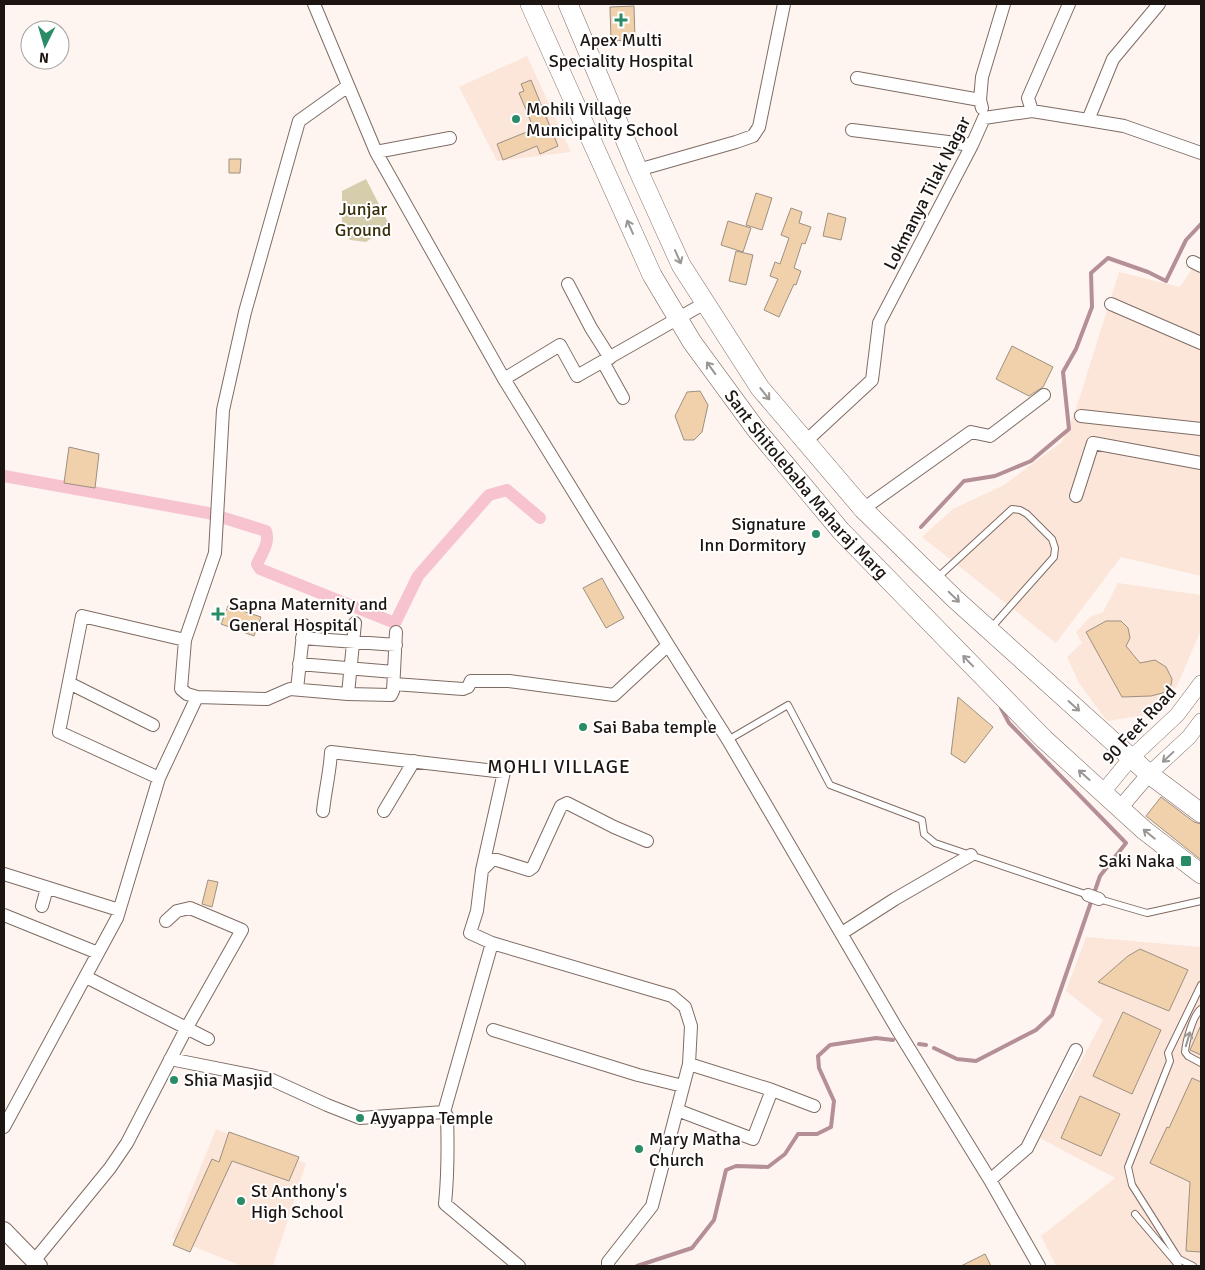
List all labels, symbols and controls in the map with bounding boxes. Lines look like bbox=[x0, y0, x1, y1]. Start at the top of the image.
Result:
marker: Apex Multi Speciality Hospital bbox=[614, 13, 628, 27]
north arrow bbox=[20, 20, 70, 70]
place label: Apex Multi Speciality Hospital bbox=[549, 29, 693, 72]
text: N bbox=[38, 49, 50, 66]
place label: Mohili Village Municipality School bbox=[526, 98, 678, 141]
street label: Lokmanya Tilak Nagar bbox=[879, 112, 975, 273]
marker: Mohili Village Municipality School bbox=[510, 113, 522, 125]
park label: Junjar Ground bbox=[335, 198, 391, 241]
one-way arrow bbox=[625, 220, 635, 235]
one-way arrow bbox=[673, 249, 683, 264]
one-way arrow bbox=[706, 361, 716, 375]
street label: Sant Shitolebaba Maharaj Marg bbox=[720, 385, 893, 584]
one-way arrow bbox=[760, 387, 771, 400]
place label: Signature Inn Dormitory bbox=[699, 513, 807, 556]
marker: Signature Inn Dormitory bbox=[810, 528, 822, 540]
one-way arrow bbox=[947, 591, 960, 603]
place label: Sapna Maternity and General Hospital bbox=[229, 593, 388, 636]
marker: Sapna Maternity and General Hospital bbox=[211, 607, 225, 621]
one-way arrow bbox=[962, 655, 974, 668]
street label: 90 Feet Road bbox=[1097, 681, 1181, 769]
one-way arrow bbox=[1067, 700, 1080, 712]
place label: Sai Baba temple bbox=[593, 716, 717, 738]
marker: Sai Baba temple bbox=[577, 721, 589, 733]
one-way arrow bbox=[1162, 751, 1174, 763]
district label: MOHLI VILLAGE bbox=[487, 755, 631, 779]
one-way arrow bbox=[1077, 769, 1090, 781]
one-way arrow bbox=[1143, 828, 1156, 839]
place label: Saki Naka bbox=[1099, 850, 1175, 872]
marker: Saki Naka bbox=[1179, 854, 1193, 868]
one-way arrow bbox=[1184, 1031, 1194, 1047]
place label: Shia Masjid bbox=[184, 1069, 273, 1091]
marker: Shia Masjid bbox=[168, 1074, 180, 1086]
place label: Ayyappa Temple bbox=[370, 1107, 493, 1129]
marker: Ayyappa Temple bbox=[354, 1112, 366, 1124]
place label: Mary Matha Church bbox=[649, 1128, 741, 1171]
marker: Mary Matha Church bbox=[633, 1143, 645, 1155]
place label: St Anthony's High School bbox=[251, 1180, 347, 1223]
marker: St Anthony's High School bbox=[235, 1195, 247, 1207]

